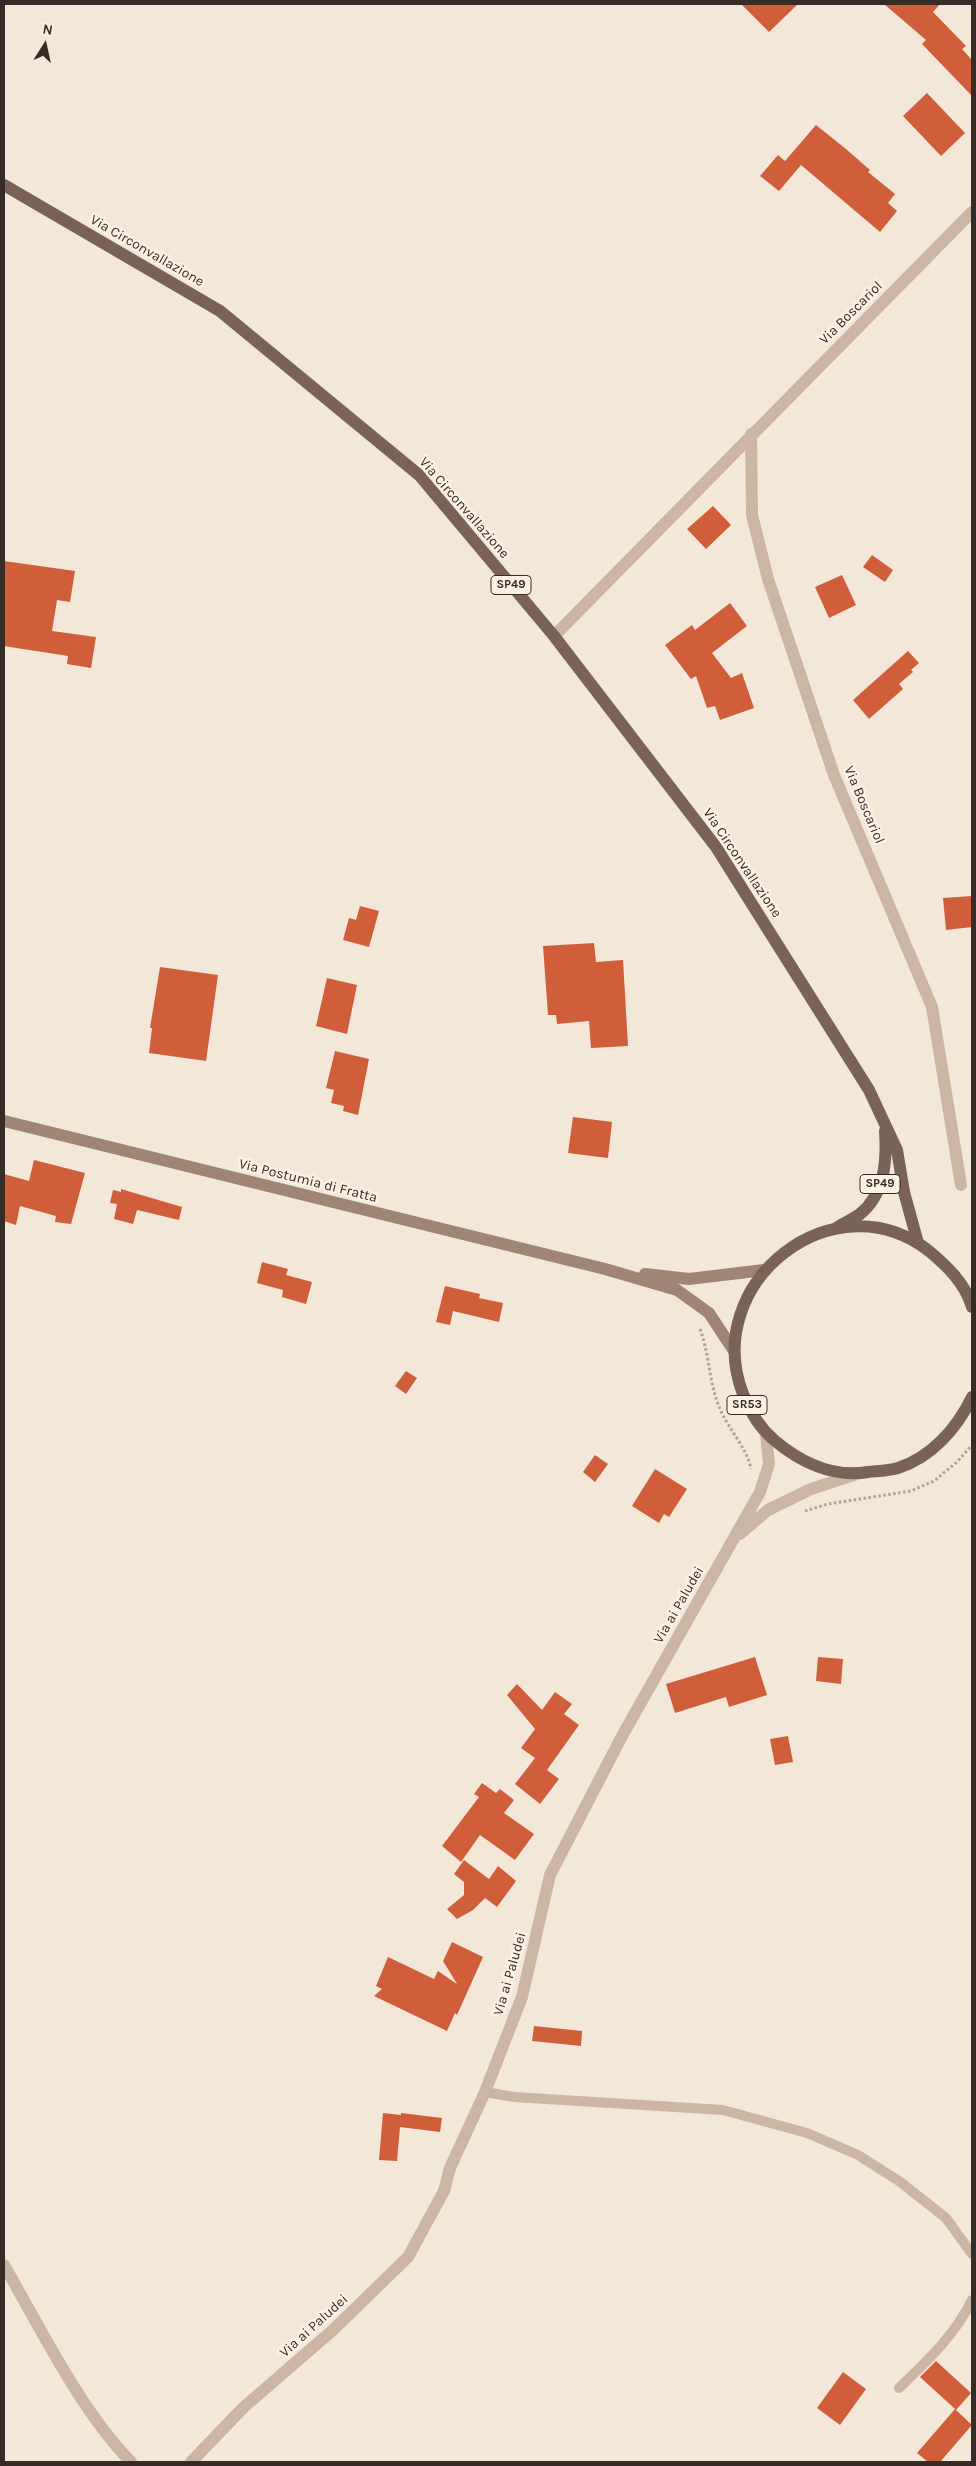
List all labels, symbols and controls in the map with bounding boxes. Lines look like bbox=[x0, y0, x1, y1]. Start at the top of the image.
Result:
north arrow bbox=[20, 20, 70, 70]
text: N bbox=[41, 20, 54, 39]
street label: Via Circonvallazione bbox=[87, 212, 207, 290]
street label: Via Boscariol bbox=[816, 278, 886, 348]
street label: Via Circonvallazione bbox=[415, 454, 513, 562]
road number: SP49 bbox=[491, 576, 531, 594]
street label: Via Boscariol bbox=[840, 764, 888, 846]
street label: Via Circonvallazione bbox=[699, 805, 785, 921]
street label: Via Postumia di Fratta bbox=[237, 1156, 379, 1206]
road number: SP49 bbox=[860, 1174, 900, 1194]
road number: SR53 bbox=[727, 1396, 767, 1414]
street label: Via ai Paludei bbox=[650, 1564, 708, 1646]
street label: Via ai Paludei bbox=[490, 1930, 530, 2018]
street label: Via ai Paludei bbox=[277, 2291, 351, 2361]

